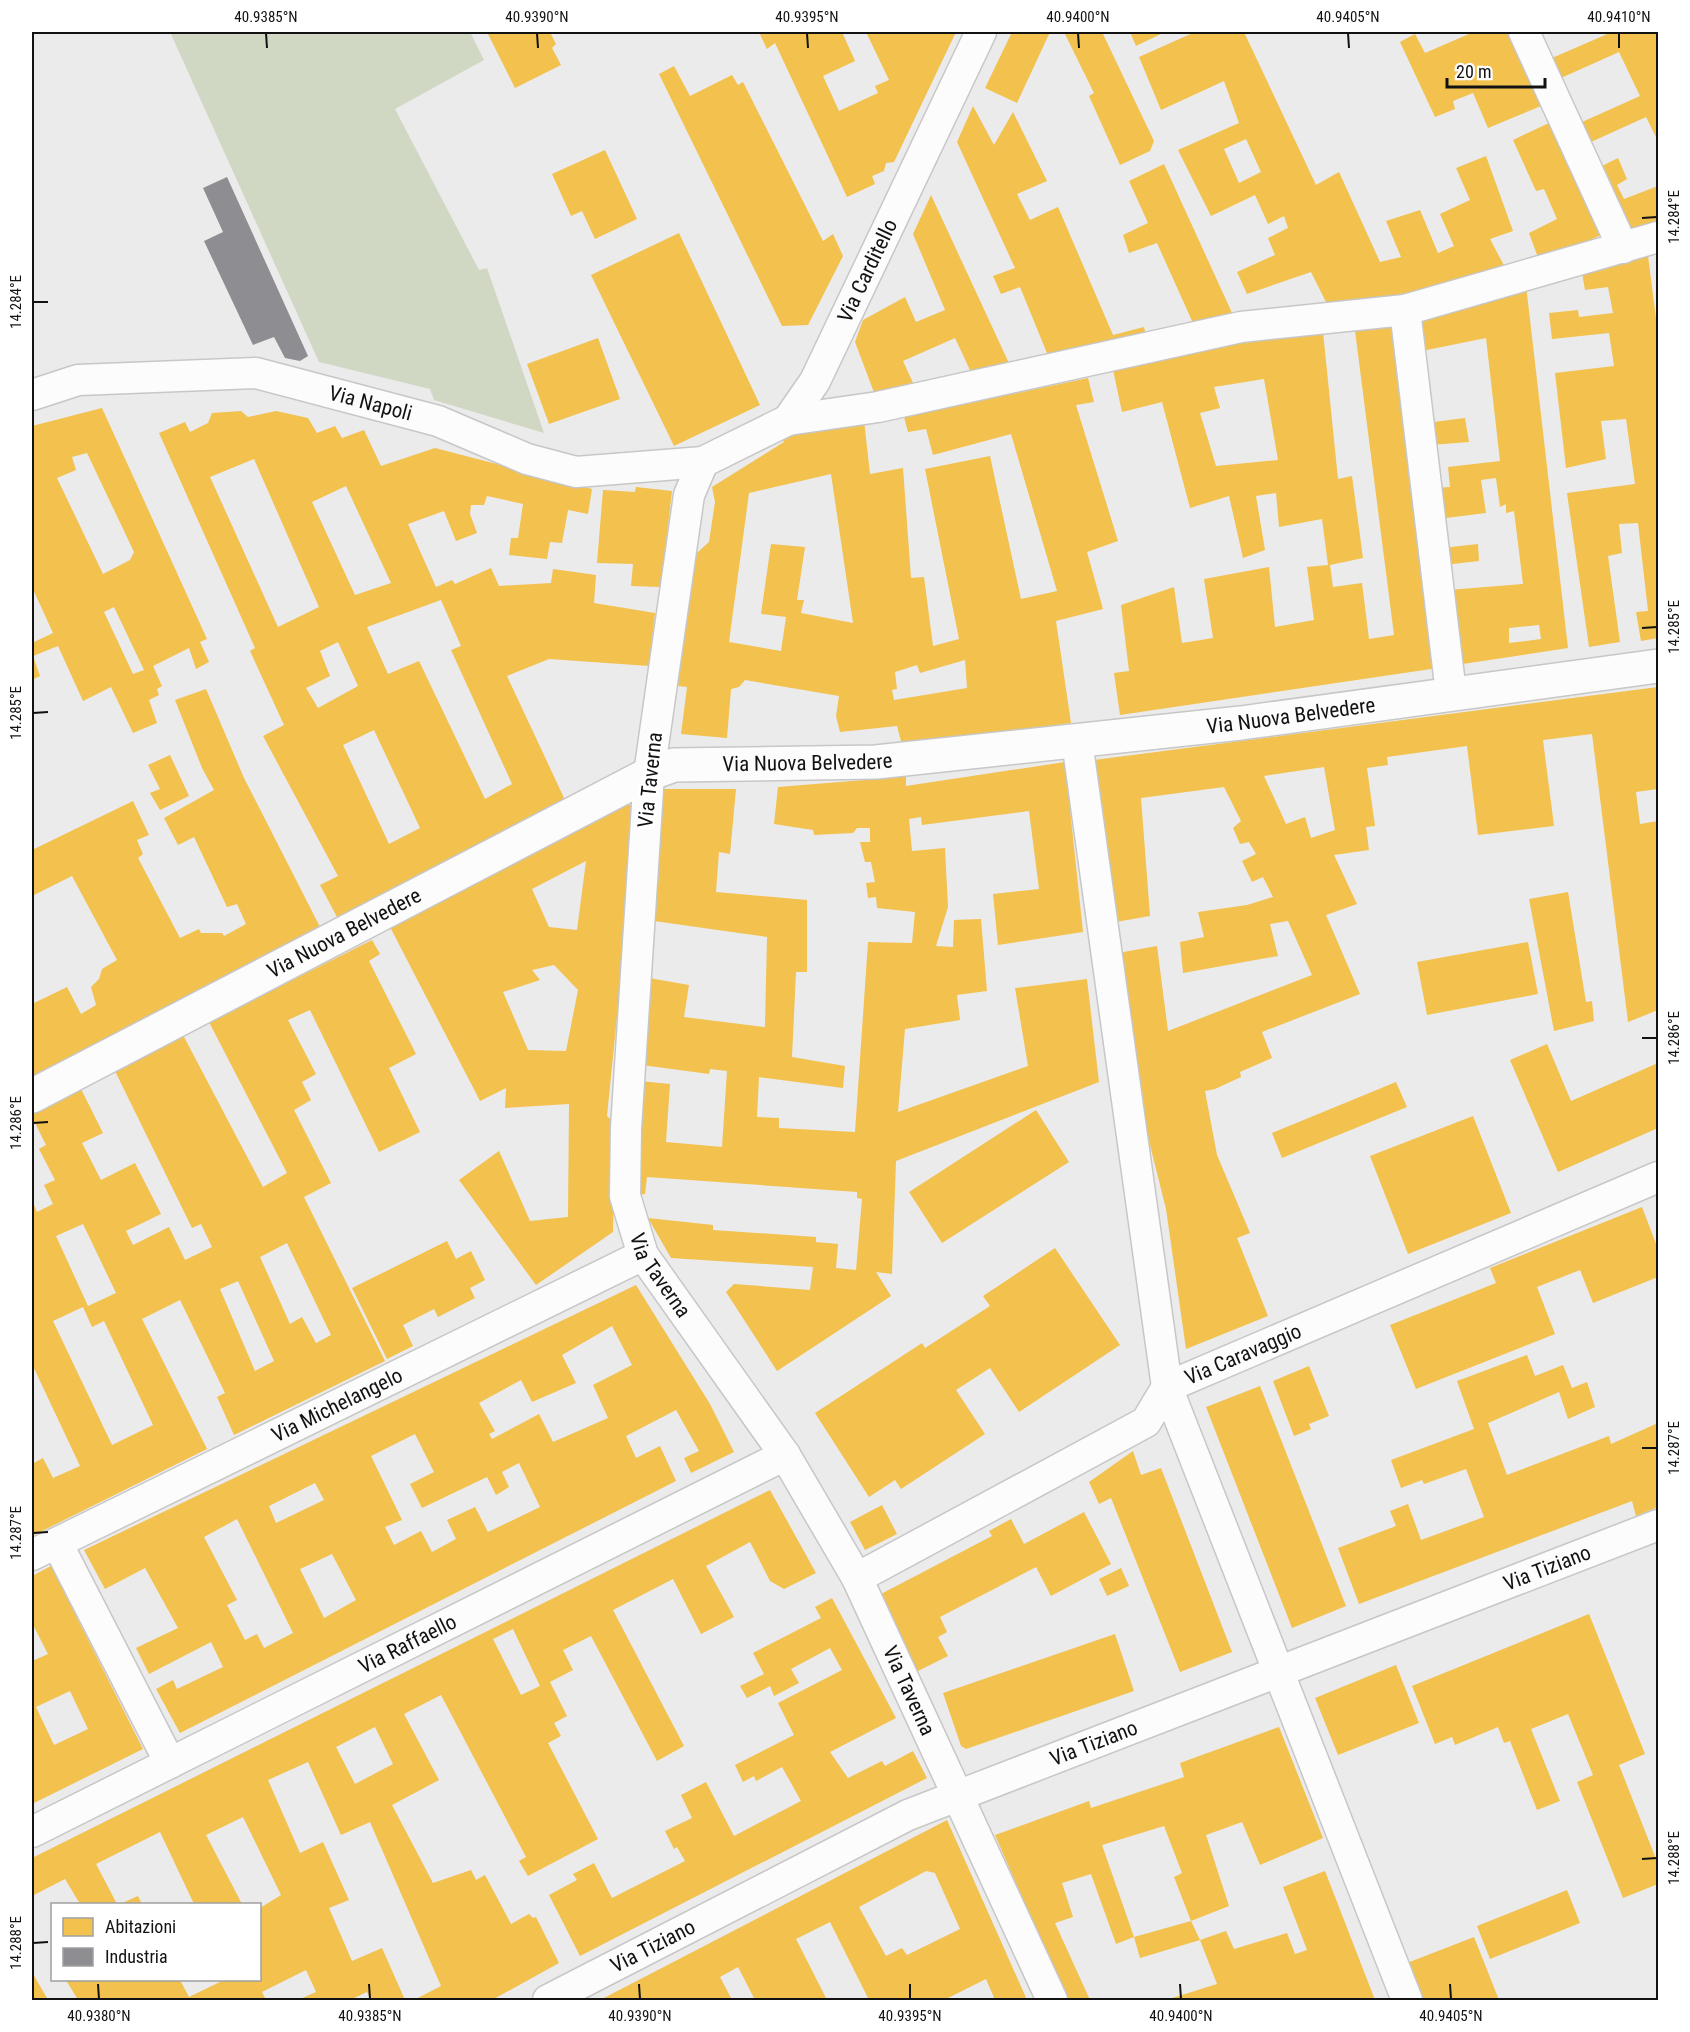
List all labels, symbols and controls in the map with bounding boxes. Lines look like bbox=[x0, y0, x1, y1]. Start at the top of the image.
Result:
text: 40.9385°N bbox=[234, 8, 298, 26]
text: 40.9390°N bbox=[505, 8, 569, 26]
text: 40.9395°N bbox=[775, 8, 839, 26]
text: 40.9400°N bbox=[1046, 8, 1110, 26]
text: 40.9405°N bbox=[1316, 8, 1380, 26]
text: 40.9410°N bbox=[1587, 8, 1651, 26]
scale bar bbox=[1447, 51, 1544, 89]
text: 20 m bbox=[1456, 61, 1491, 82]
text: 14.284°E bbox=[1665, 190, 1683, 244]
street label: Via Carditello bbox=[833, 215, 902, 326]
text: 14.284°E bbox=[7, 275, 25, 329]
street label: Via Napoli bbox=[326, 381, 415, 426]
text: 14.285°E bbox=[1665, 600, 1683, 654]
text: 14.285°E bbox=[7, 686, 25, 740]
street label: Via Nuova Belvedere bbox=[1205, 693, 1377, 739]
street label: Via Taverna bbox=[633, 731, 667, 829]
street label: Via Nuova Belvedere bbox=[722, 748, 894, 776]
street label: Via Nuova Belvedere bbox=[263, 883, 425, 983]
text: 14.286°E bbox=[1665, 1011, 1683, 1065]
text: 14.286°E bbox=[7, 1096, 25, 1150]
street label: Via Taverna bbox=[625, 1230, 696, 1322]
street label: Via Caravaggio bbox=[1181, 1319, 1305, 1390]
street label: Via Michelangelo bbox=[268, 1363, 406, 1447]
text: 14.287°E bbox=[1665, 1421, 1683, 1475]
text: 14.287°E bbox=[7, 1506, 25, 1560]
street label: Via Tiziano bbox=[1500, 1540, 1594, 1596]
street label: Via Raffaello bbox=[355, 1609, 460, 1678]
street label: Via Taverna bbox=[878, 1642, 940, 1739]
street label: Via Tiziano bbox=[1047, 1715, 1141, 1771]
text: 14.288°E bbox=[1665, 1831, 1683, 1885]
legend bbox=[51, 1903, 261, 1981]
street label: Via Tiziano bbox=[607, 1914, 699, 1978]
text: 14.288°E bbox=[7, 1916, 25, 1970]
text: Abitazioni bbox=[105, 1916, 176, 1937]
text: Industria bbox=[105, 1946, 168, 1967]
text: 40.9380°N bbox=[67, 2007, 131, 2025]
text: 40.9385°N bbox=[338, 2007, 402, 2025]
text: 40.9390°N bbox=[608, 2007, 672, 2025]
text: 40.9395°N bbox=[878, 2007, 942, 2025]
text: 40.9400°N bbox=[1149, 2007, 1213, 2025]
text: 40.9405°N bbox=[1419, 2007, 1483, 2025]

